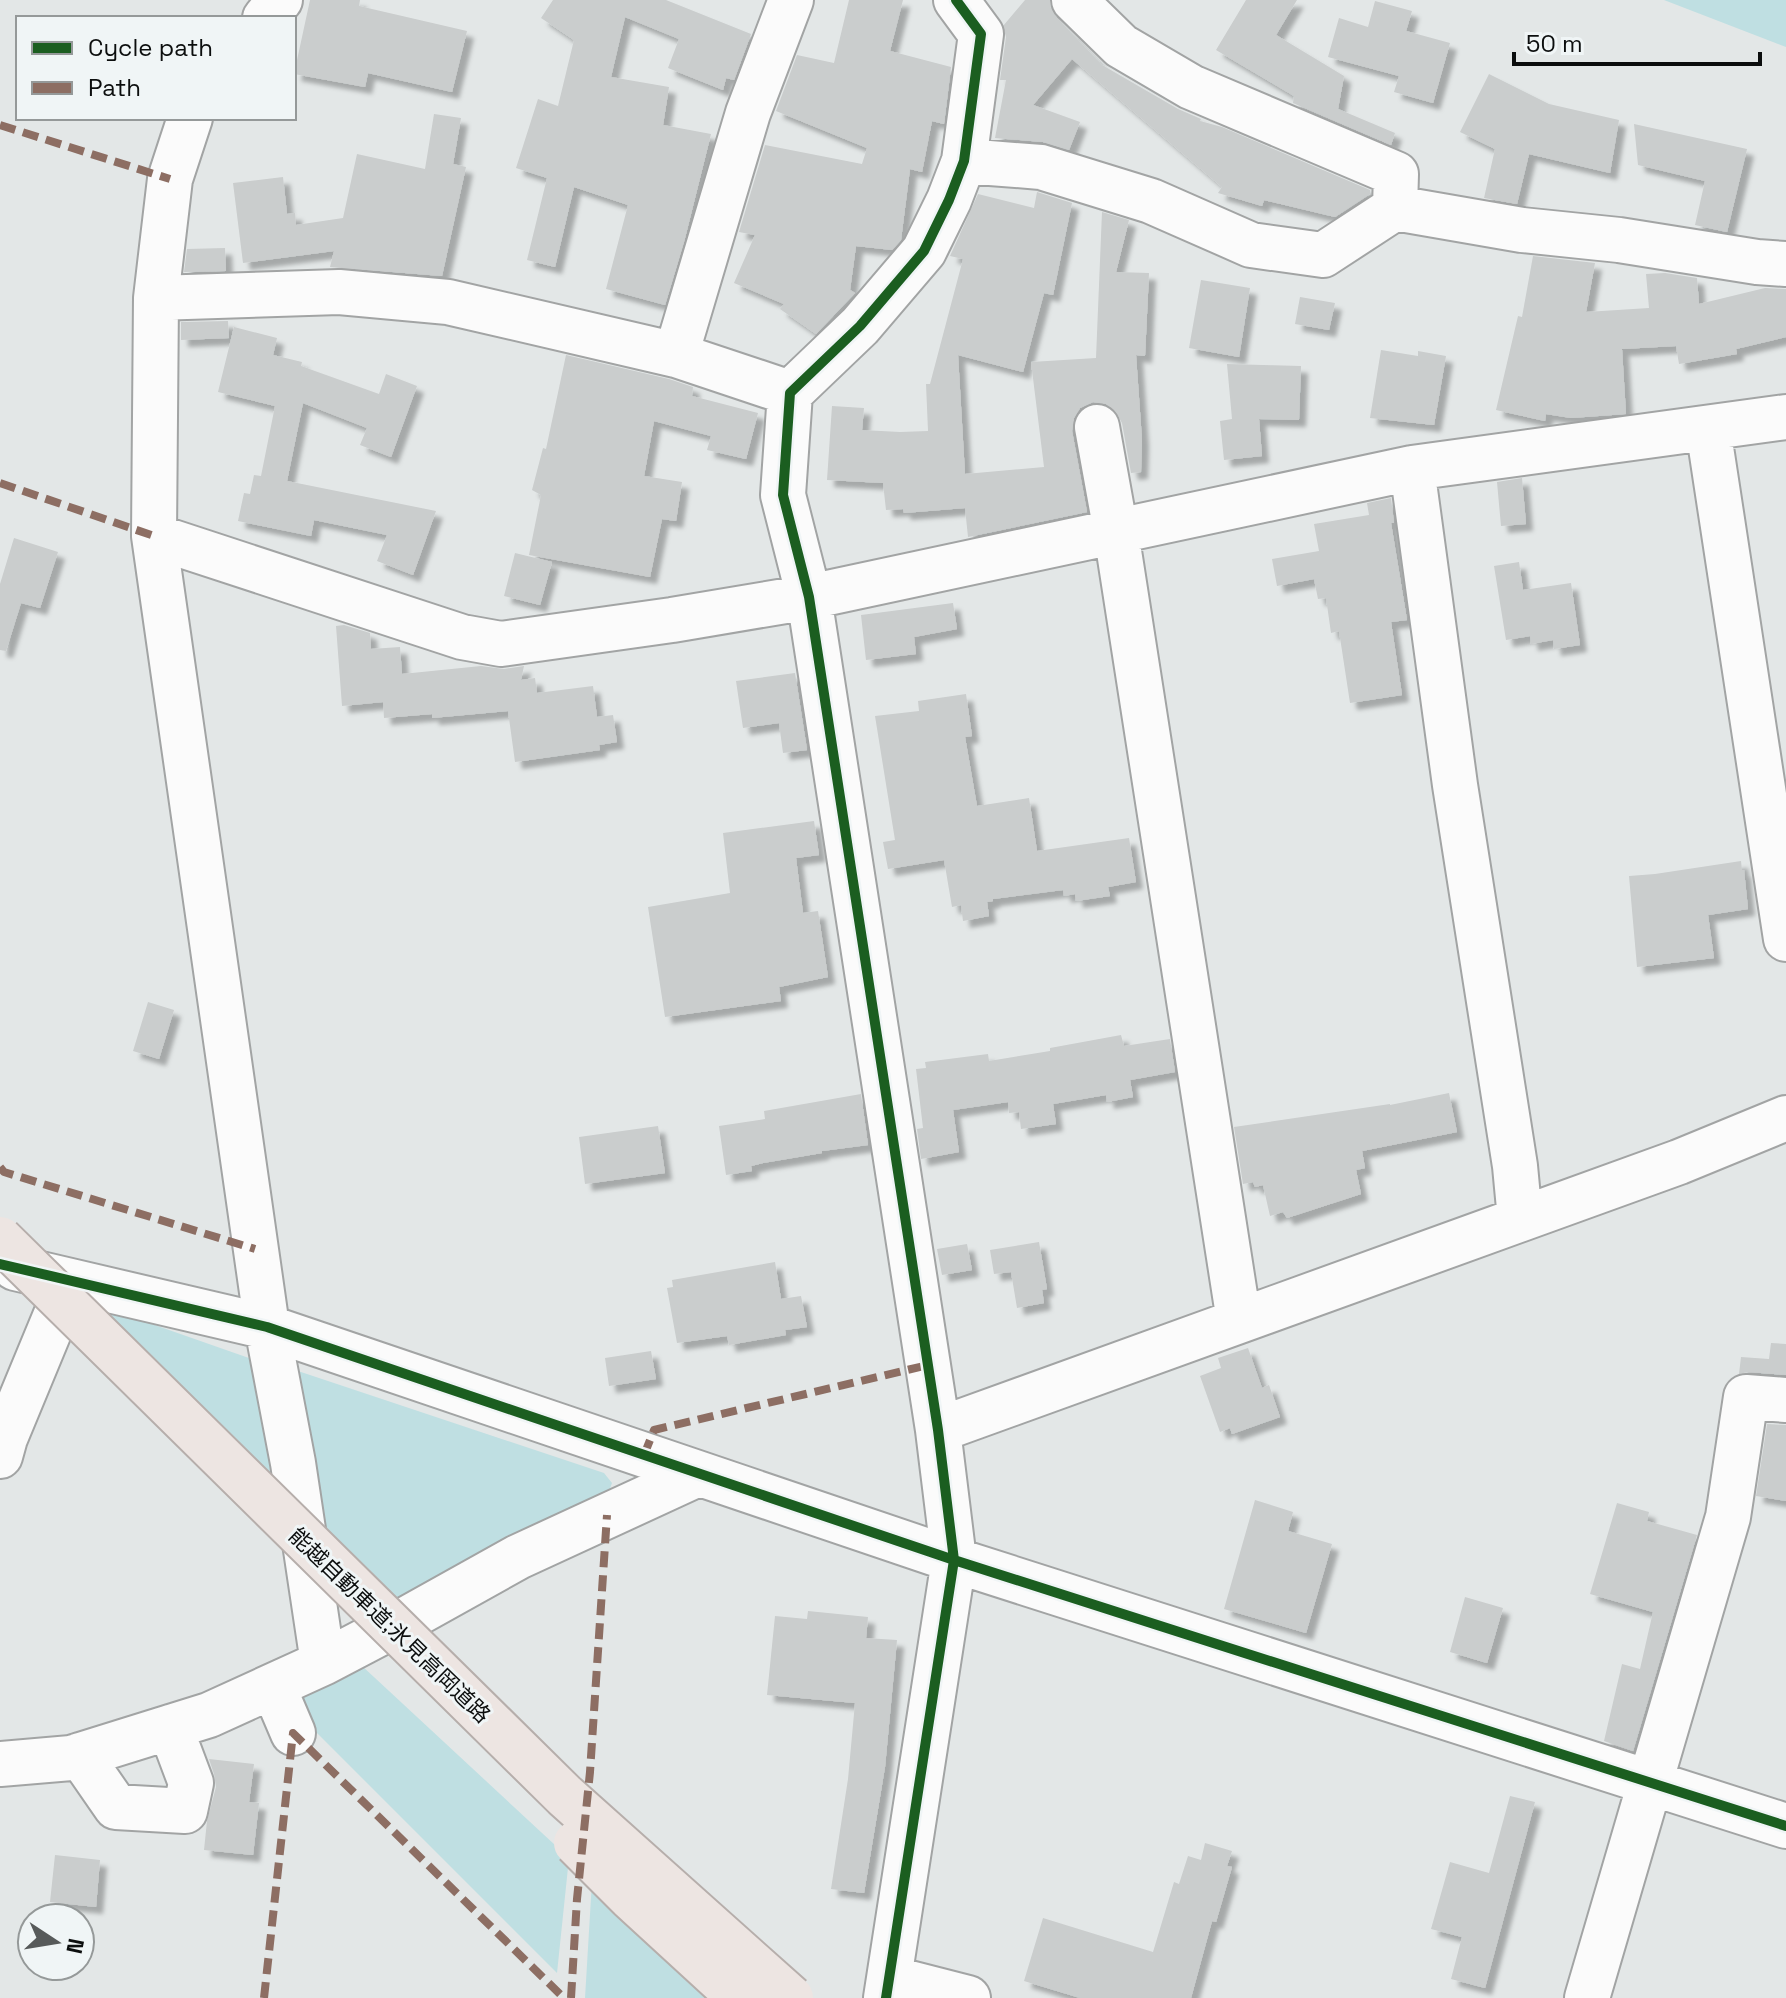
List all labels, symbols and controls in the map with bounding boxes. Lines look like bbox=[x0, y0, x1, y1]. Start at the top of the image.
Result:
legend bbox=[16, 16, 296, 120]
scale bar bbox=[1514, 16, 1760, 66]
text: 50 m bbox=[1526, 28, 1583, 59]
text: Cycle path bbox=[88, 32, 213, 63]
text: Path bbox=[88, 72, 141, 103]
street label: 能越自動車道;氷見高岡道路 bbox=[283, 1521, 497, 1729]
north arrow bbox=[16, 1902, 96, 1982]
text: N bbox=[60, 1936, 91, 1956]

